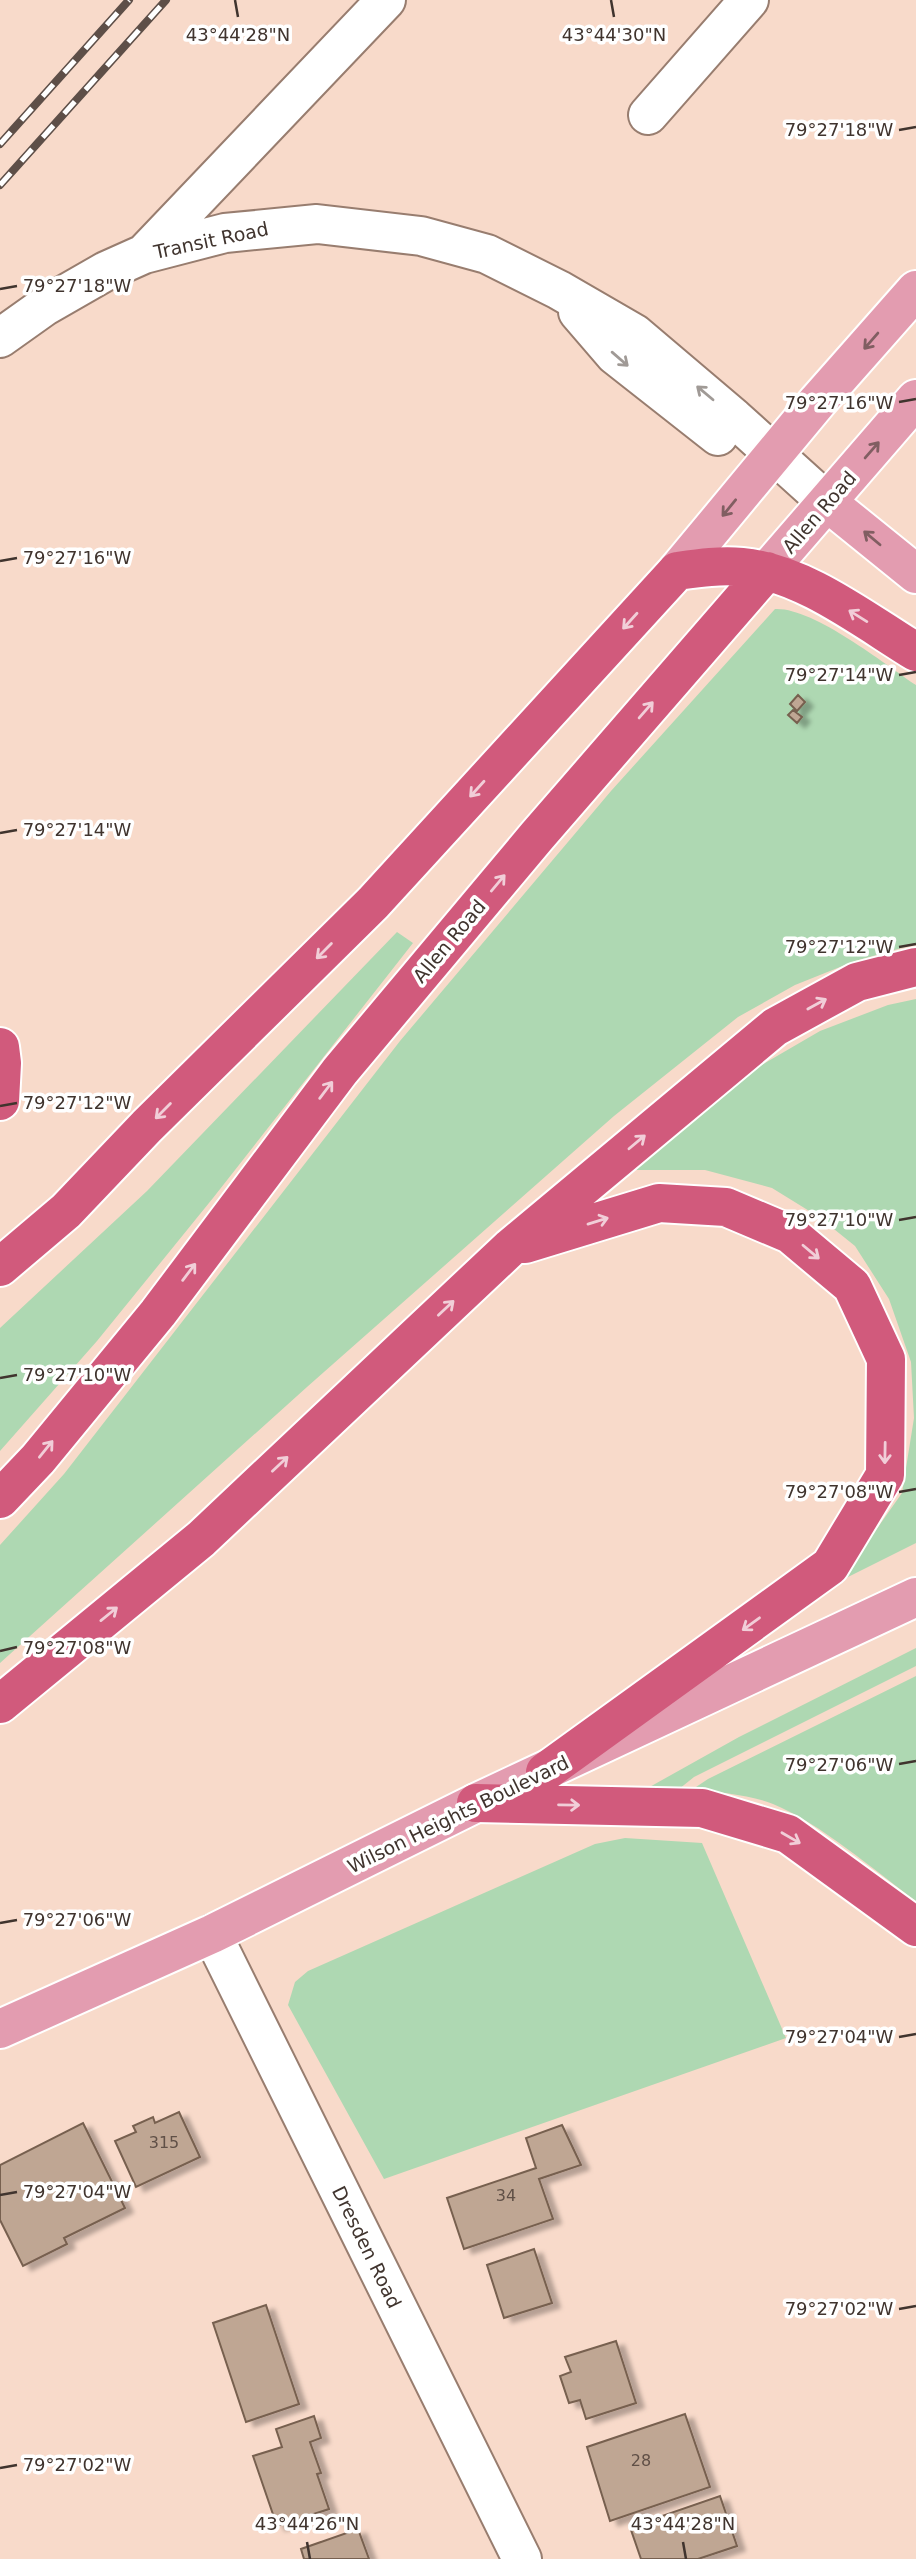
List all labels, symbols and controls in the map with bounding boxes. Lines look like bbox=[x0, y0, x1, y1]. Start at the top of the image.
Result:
text: 43°44'28"N bbox=[186, 24, 290, 45]
text: 43°44'30"N bbox=[562, 24, 666, 45]
text: 79°27'18"W bbox=[785, 119, 894, 140]
street label: Transit Road bbox=[151, 217, 270, 263]
text: 79°27'18"W bbox=[23, 275, 132, 296]
one-way arrow bbox=[863, 332, 879, 350]
one-way arrow bbox=[611, 351, 629, 367]
one-way arrow bbox=[696, 385, 714, 401]
text: 79°27'16"W bbox=[785, 392, 894, 413]
one-way arrow bbox=[864, 442, 880, 460]
street label: Allen Road bbox=[778, 467, 860, 557]
one-way arrow bbox=[721, 498, 737, 516]
one-way arrow bbox=[863, 530, 881, 546]
text: 79°27'16"W bbox=[23, 547, 132, 568]
one-way arrow bbox=[848, 609, 868, 623]
one-way arrow bbox=[622, 612, 639, 629]
text: 79°27'14"W bbox=[785, 664, 894, 685]
one-way arrow bbox=[638, 701, 654, 719]
one-way arrow bbox=[469, 780, 485, 798]
text: 79°27'14"W bbox=[23, 819, 132, 840]
one-way arrow bbox=[490, 874, 506, 892]
street label: Allen Road bbox=[408, 895, 490, 987]
text: 79°27'12"W bbox=[785, 936, 894, 957]
one-way arrow bbox=[316, 942, 333, 959]
one-way arrow bbox=[807, 997, 827, 1011]
one-way arrow bbox=[318, 1081, 333, 1099]
text: 79°27'12"W bbox=[23, 1092, 132, 1113]
one-way arrow bbox=[154, 1102, 171, 1119]
one-way arrow bbox=[628, 1134, 646, 1150]
text: 79°27'10"W bbox=[785, 1209, 894, 1230]
one-way arrow bbox=[587, 1214, 609, 1227]
one-way arrow bbox=[802, 1244, 820, 1260]
one-way arrow bbox=[181, 1262, 196, 1281]
one-way arrow bbox=[437, 1300, 455, 1316]
text: 79°27'10"W bbox=[23, 1364, 132, 1385]
one-way arrow bbox=[39, 1440, 54, 1458]
one-way arrow bbox=[879, 1441, 892, 1464]
one-way arrow bbox=[271, 1455, 288, 1472]
text: 79°27'08"W bbox=[785, 1481, 894, 1502]
one-way arrow bbox=[100, 1606, 118, 1621]
one-way arrow bbox=[741, 1616, 760, 1631]
text: 79°27'08"W bbox=[23, 1637, 132, 1658]
street label: Wilson Heights Boulevard bbox=[344, 1751, 572, 1877]
text: 79°27'06"W bbox=[785, 1754, 894, 1775]
one-way arrow bbox=[557, 1798, 580, 1812]
one-way arrow bbox=[781, 1831, 801, 1845]
text: 79°27'06"W bbox=[23, 1909, 132, 1930]
text: 79°27'04"W bbox=[785, 2026, 894, 2047]
house number: 315 bbox=[149, 2133, 179, 2152]
text: 79°27'04"W bbox=[23, 2181, 132, 2202]
street label: Dresden Road bbox=[328, 2182, 406, 2312]
house number: 34 bbox=[496, 2186, 516, 2205]
text: 79°27'02"W bbox=[785, 2298, 894, 2319]
house number: 28 bbox=[631, 2451, 651, 2470]
text: 79°27'02"W bbox=[23, 2454, 132, 2475]
text: 43°44'26"N bbox=[255, 2513, 359, 2534]
text: 43°44'28"N bbox=[631, 2513, 735, 2534]

